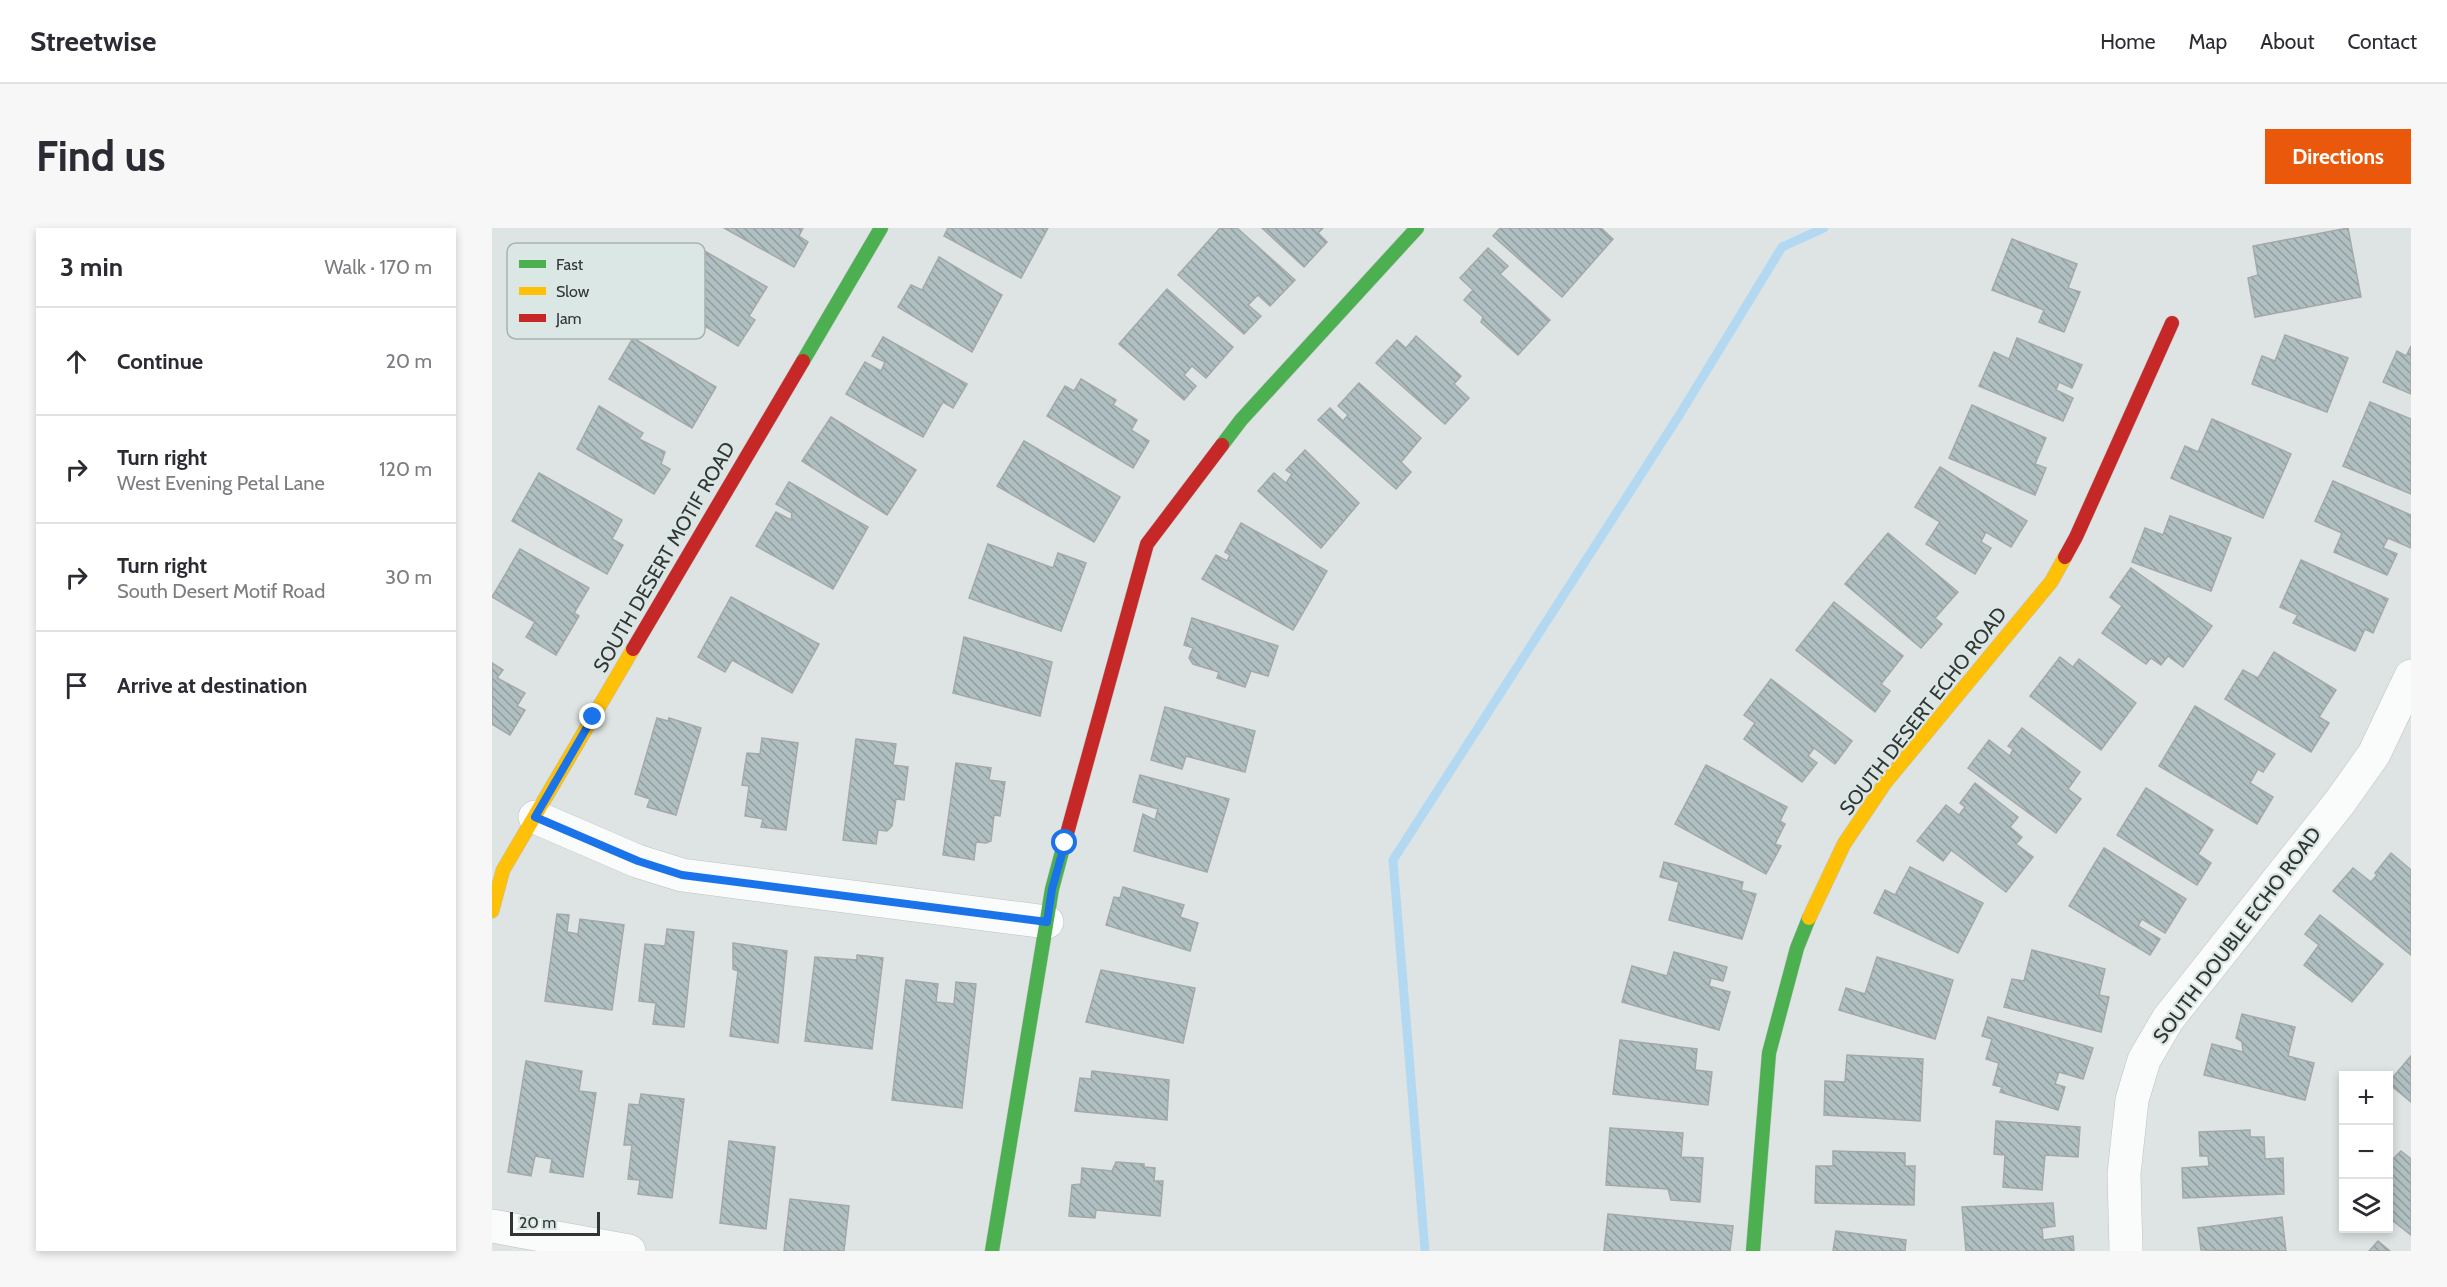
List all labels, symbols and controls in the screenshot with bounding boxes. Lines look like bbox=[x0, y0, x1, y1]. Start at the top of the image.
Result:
text: Streetwise bbox=[30, 24, 156, 58]
text: Home bbox=[2100, 29, 2156, 54]
text: Map bbox=[2189, 29, 2227, 54]
text: About bbox=[2260, 29, 2314, 54]
text: Contact bbox=[2347, 29, 2417, 54]
button: Directions bbox=[2265, 129, 2411, 184]
text: Find us bbox=[36, 130, 165, 182]
legend bbox=[507, 243, 705, 339]
text: 3 min bbox=[60, 251, 123, 283]
text: Walk · 170 m bbox=[324, 255, 432, 279]
text: Fast bbox=[556, 255, 584, 274]
text: Slow bbox=[556, 282, 590, 301]
text: Jam bbox=[555, 309, 582, 328]
icon: ahead bbox=[60, 345, 93, 378]
text: Continue bbox=[117, 348, 203, 375]
text: 20 m bbox=[386, 349, 432, 373]
street label: SOUTH DESERT MOTIF ROAD bbox=[588, 438, 740, 676]
text: Turn right bbox=[117, 444, 207, 471]
icon: right bbox=[60, 453, 93, 486]
text: 120 m bbox=[379, 457, 432, 481]
text: West Evening Petal Lane bbox=[117, 471, 325, 495]
text: Turn right bbox=[117, 552, 207, 579]
icon: right bbox=[60, 561, 93, 594]
text: 30 m bbox=[385, 565, 432, 589]
text: South Desert Motif Road bbox=[117, 579, 325, 603]
street label: SOUTH DESERT ECHO ROAD bbox=[1834, 602, 2012, 820]
icon: arrive bbox=[60, 669, 93, 702]
text: Arrive at destination bbox=[117, 672, 307, 699]
route end bbox=[579, 703, 605, 729]
street label: SOUTH DOUBLE ECHO ROAD bbox=[2148, 822, 2326, 1048]
route start bbox=[1051, 829, 1077, 855]
map controls bbox=[2339, 1071, 2393, 1233]
button: + bbox=[2339, 1071, 2393, 1125]
button: − bbox=[2339, 1125, 2393, 1179]
button: layers bbox=[2339, 1179, 2393, 1233]
scale bar bbox=[510, 1209, 600, 1236]
text: 20 m bbox=[519, 1213, 556, 1232]

